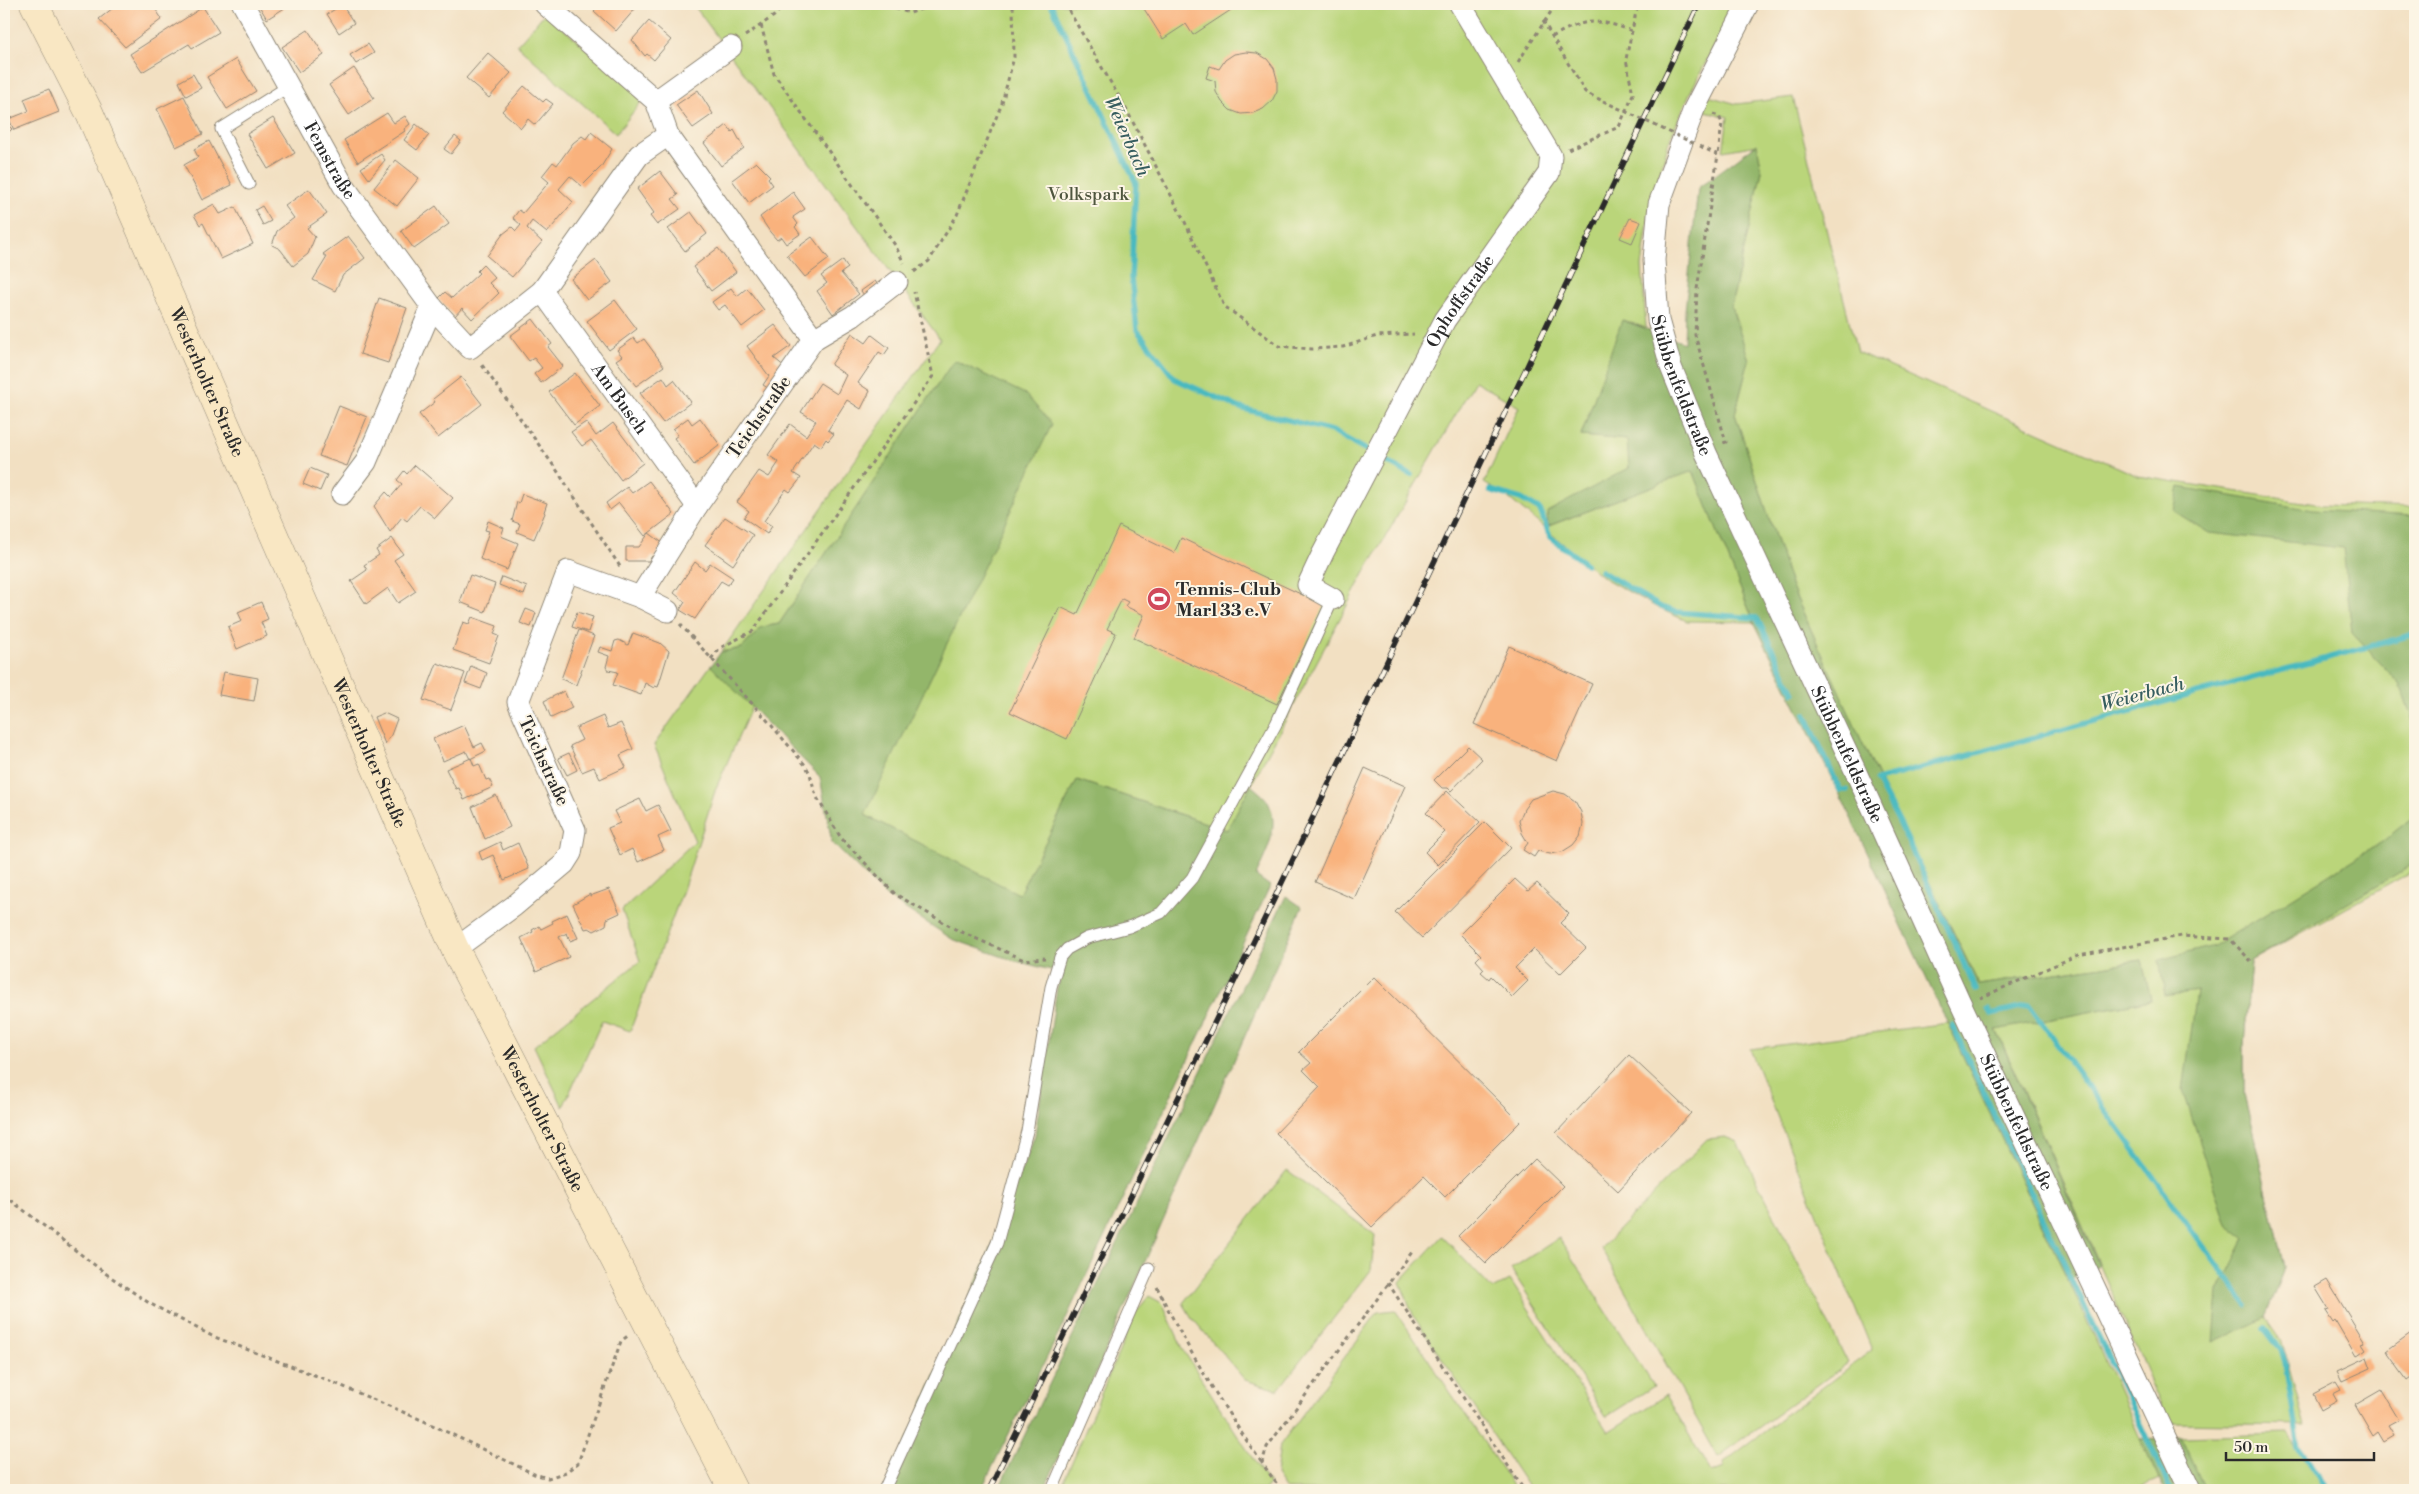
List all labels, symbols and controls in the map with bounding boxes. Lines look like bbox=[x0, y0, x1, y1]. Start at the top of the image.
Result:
water label: Weierbach bbox=[1099, 92, 1156, 181]
street label: Femstraße bbox=[298, 118, 361, 204]
park label: Volkspark bbox=[1046, 183, 1130, 206]
street label: Ophoffstraße bbox=[1422, 250, 1500, 352]
street label: Westerholter Straße bbox=[163, 303, 249, 461]
street label: Stübbenfeldstraße bbox=[1645, 312, 1717, 459]
street label: Am Busch bbox=[585, 358, 653, 439]
street label: Teichstraße bbox=[722, 371, 796, 463]
place label: Tennis-Club Marl 33 e.V bbox=[1176, 578, 1281, 622]
sports icon: Tennis-Club Marl 33 e.V bbox=[1146, 586, 1172, 612]
water label: Weierbach bbox=[2098, 671, 2187, 717]
street label: Westerholter Straße bbox=[326, 674, 412, 832]
street label: Stübbenfeldstraße bbox=[1805, 682, 1888, 827]
street label: Teichstraße bbox=[513, 713, 574, 810]
street label: Westerholter Straße bbox=[495, 1042, 589, 1196]
street label: Stübbenfeldstraße bbox=[1974, 1050, 2058, 1194]
scale bar bbox=[2226, 1429, 2374, 1461]
text: 50 m bbox=[2234, 1438, 2268, 1457]

